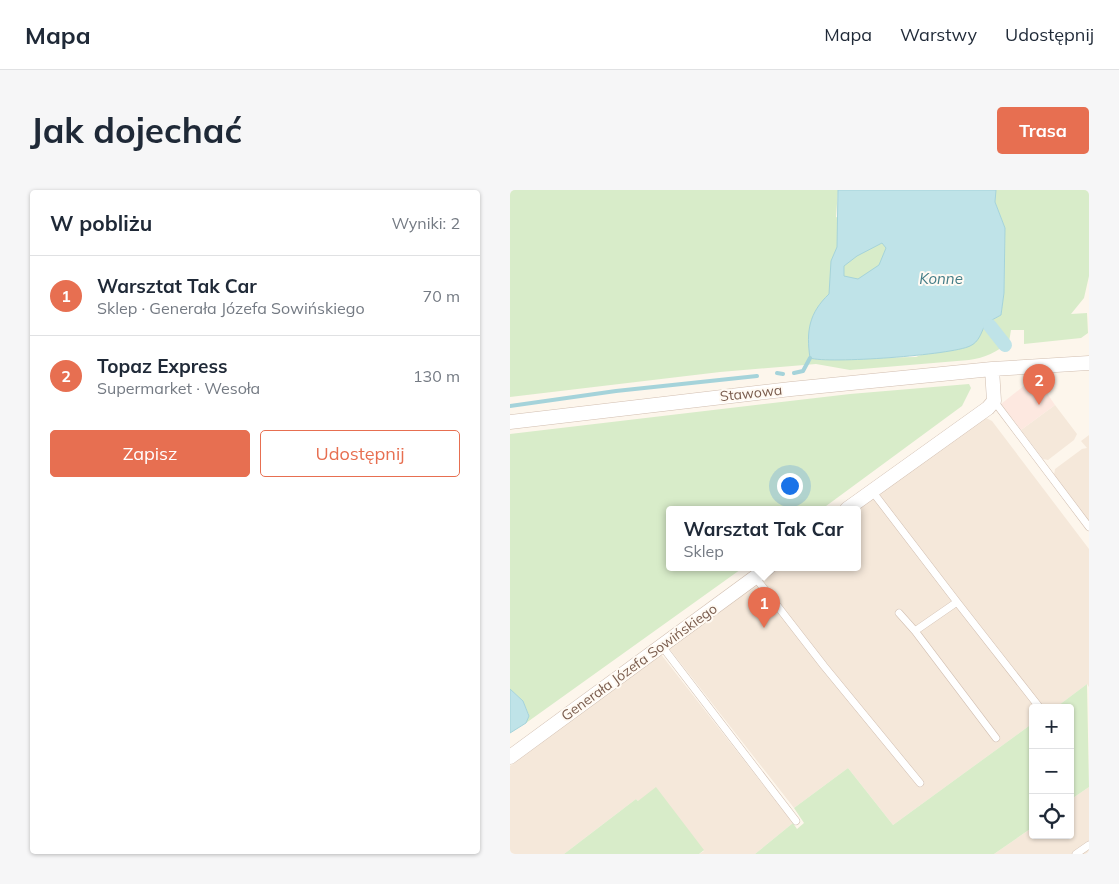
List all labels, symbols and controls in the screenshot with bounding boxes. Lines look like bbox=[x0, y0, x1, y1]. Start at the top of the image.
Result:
text: Mapa bbox=[25, 20, 91, 50]
text: Mapa bbox=[824, 23, 872, 46]
text: Warstwy bbox=[900, 23, 977, 46]
text: Udostępnij bbox=[1005, 23, 1094, 46]
button: Trasa bbox=[997, 107, 1089, 154]
text: Jak dojechać bbox=[30, 108, 242, 152]
text: W pobliżu bbox=[50, 210, 152, 236]
text: Wyniki: 2 bbox=[391, 213, 460, 233]
water label: Konne bbox=[919, 269, 963, 288]
text: Warsztat Tak Car bbox=[97, 274, 257, 298]
text: 1 bbox=[61, 286, 71, 306]
text: 70 m bbox=[423, 286, 460, 306]
text: Sklep · Generała Józefa Sowińskiego bbox=[97, 298, 365, 318]
text: Topaz Express bbox=[97, 354, 228, 378]
pin: 2 bbox=[1023, 364, 1055, 405]
text: 2 bbox=[61, 366, 71, 386]
text: 130 m bbox=[413, 366, 460, 386]
text: Supermarket · Wesoła bbox=[97, 378, 260, 398]
street label: Stawowa bbox=[719, 381, 783, 405]
button: Zapisz bbox=[50, 430, 250, 477]
button: Udostępnij bbox=[260, 430, 460, 477]
your location bbox=[777, 473, 803, 499]
popup bbox=[666, 506, 861, 571]
text: Warsztat Tak Car bbox=[684, 517, 843, 541]
text: Sklep bbox=[684, 541, 724, 561]
pin: 1 bbox=[748, 587, 780, 628]
street label: Generała Józefa Sowińskiego bbox=[558, 599, 720, 725]
map controls bbox=[1029, 704, 1074, 839]
button: + bbox=[1029, 704, 1074, 749]
button: − bbox=[1029, 749, 1074, 794]
button: locate bbox=[1029, 794, 1074, 839]

